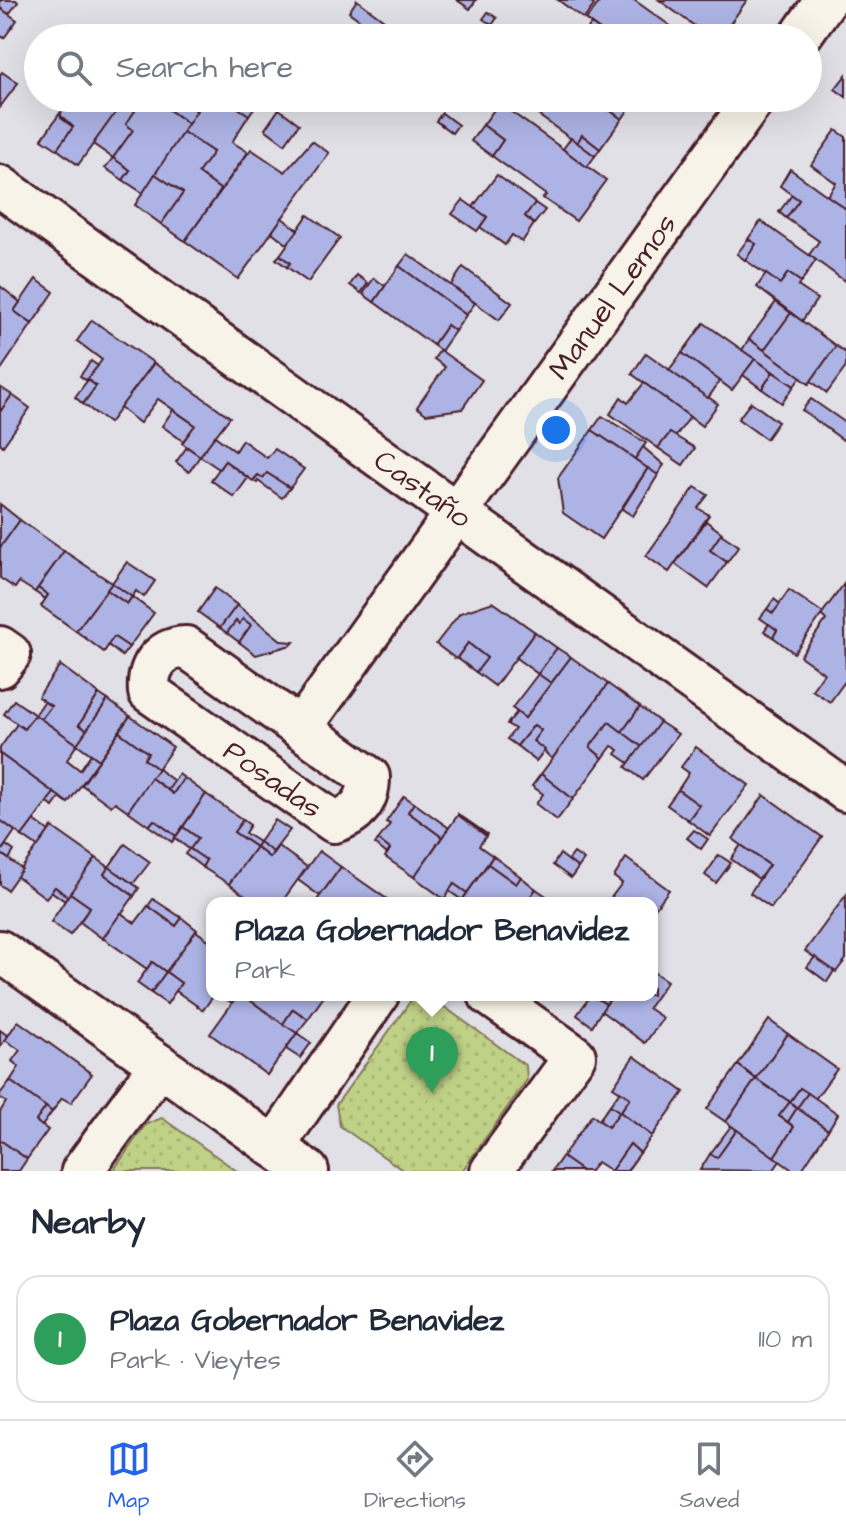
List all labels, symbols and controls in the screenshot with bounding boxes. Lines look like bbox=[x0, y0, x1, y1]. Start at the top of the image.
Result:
search box bbox=[24, 24, 822, 112]
icon: search bbox=[52, 46, 96, 90]
text: Search here bbox=[116, 47, 293, 89]
street label: Manuel Lemos bbox=[539, 205, 687, 389]
your location bbox=[536, 410, 576, 450]
street label: Castaño bbox=[365, 440, 480, 539]
street label: Posadas bbox=[214, 730, 330, 829]
popup bbox=[206, 897, 658, 1001]
text: Plaza Gobernador Benavidez bbox=[235, 910, 629, 952]
text: Park bbox=[235, 952, 295, 988]
pin: 1 bbox=[406, 1027, 458, 1093]
text: Nearby bbox=[32, 1199, 146, 1247]
text: Plaza Gobernador Benavidez bbox=[110, 1300, 504, 1342]
text: 1 bbox=[58, 1321, 62, 1357]
text: 110 m bbox=[758, 1321, 812, 1357]
text: Park · Vieytes bbox=[110, 1342, 281, 1378]
tab: Map bbox=[107, 1437, 151, 1516]
tab: Directions bbox=[364, 1437, 466, 1516]
tab: Saved bbox=[679, 1437, 739, 1516]

